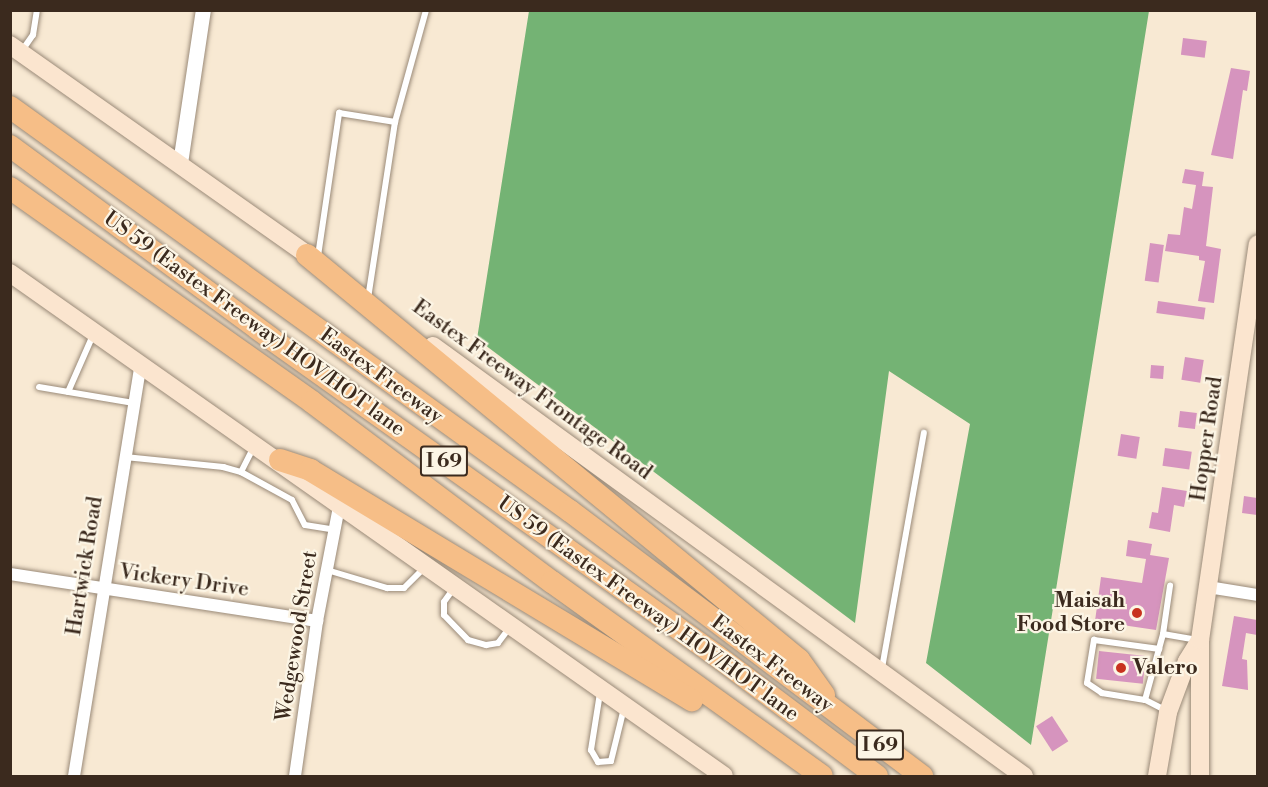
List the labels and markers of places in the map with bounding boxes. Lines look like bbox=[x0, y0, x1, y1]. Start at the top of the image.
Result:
place label: Maisah Food Store bbox=[1017, 588, 1125, 638]
marker: Maisah Food Store bbox=[1130, 606, 1144, 620]
place label: Valero bbox=[1133, 655, 1198, 681]
marker: Valero bbox=[1114, 661, 1128, 675]

